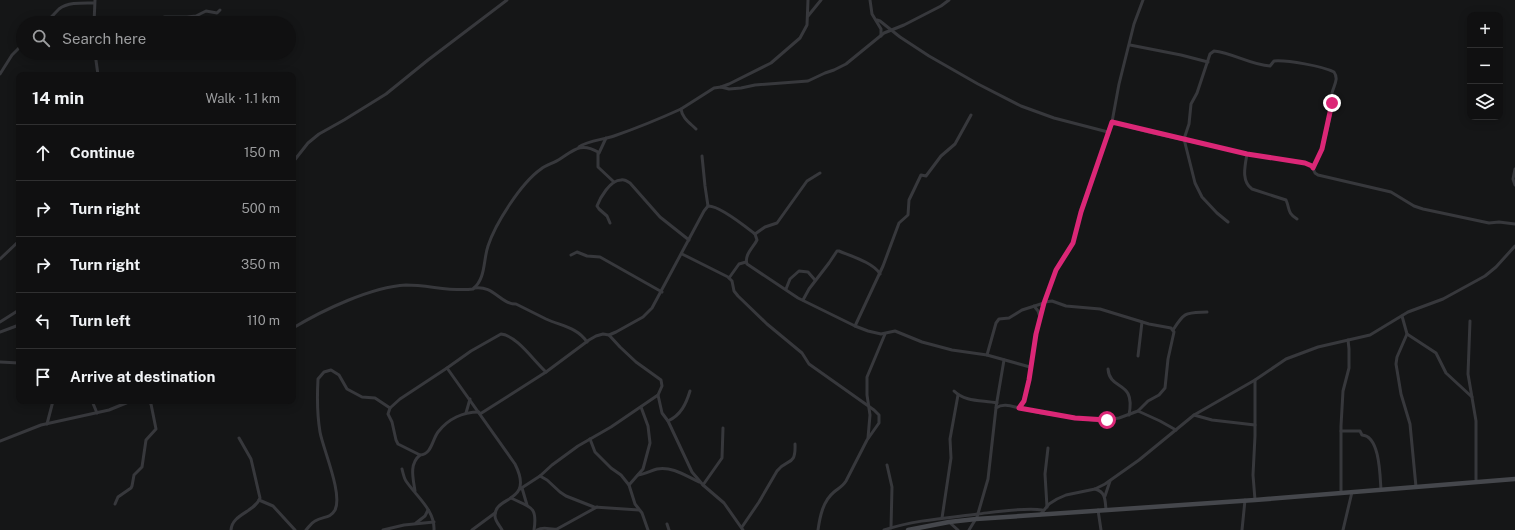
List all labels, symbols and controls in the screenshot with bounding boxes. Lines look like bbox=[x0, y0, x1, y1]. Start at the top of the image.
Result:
map controls bbox=[1467, 12, 1503, 120]
button: + bbox=[1467, 12, 1503, 48]
search box bbox=[16, 16, 296, 60]
icon: search bbox=[30, 27, 52, 49]
text: Search here bbox=[62, 30, 146, 47]
button: − bbox=[1467, 48, 1503, 84]
button: layers bbox=[1467, 84, 1503, 120]
text: 14 min bbox=[32, 88, 84, 108]
text: Walk · 1.1 km bbox=[205, 91, 280, 106]
route end bbox=[1323, 94, 1341, 112]
icon: ahead bbox=[32, 142, 54, 164]
text: Continue bbox=[70, 144, 135, 161]
text: 150 m bbox=[244, 145, 280, 160]
icon: right bbox=[32, 198, 54, 220]
text: Turn right bbox=[70, 200, 140, 217]
text: 500 m bbox=[241, 201, 280, 216]
icon: right bbox=[32, 254, 54, 276]
text: Turn right bbox=[70, 256, 140, 273]
text: 350 m bbox=[241, 257, 280, 272]
icon: left bbox=[32, 310, 54, 332]
text: Turn left bbox=[70, 312, 131, 329]
text: 110 m bbox=[247, 313, 280, 328]
icon: arrive bbox=[32, 366, 54, 388]
text: Arrive at destination bbox=[70, 368, 215, 385]
route start bbox=[1098, 411, 1116, 429]

